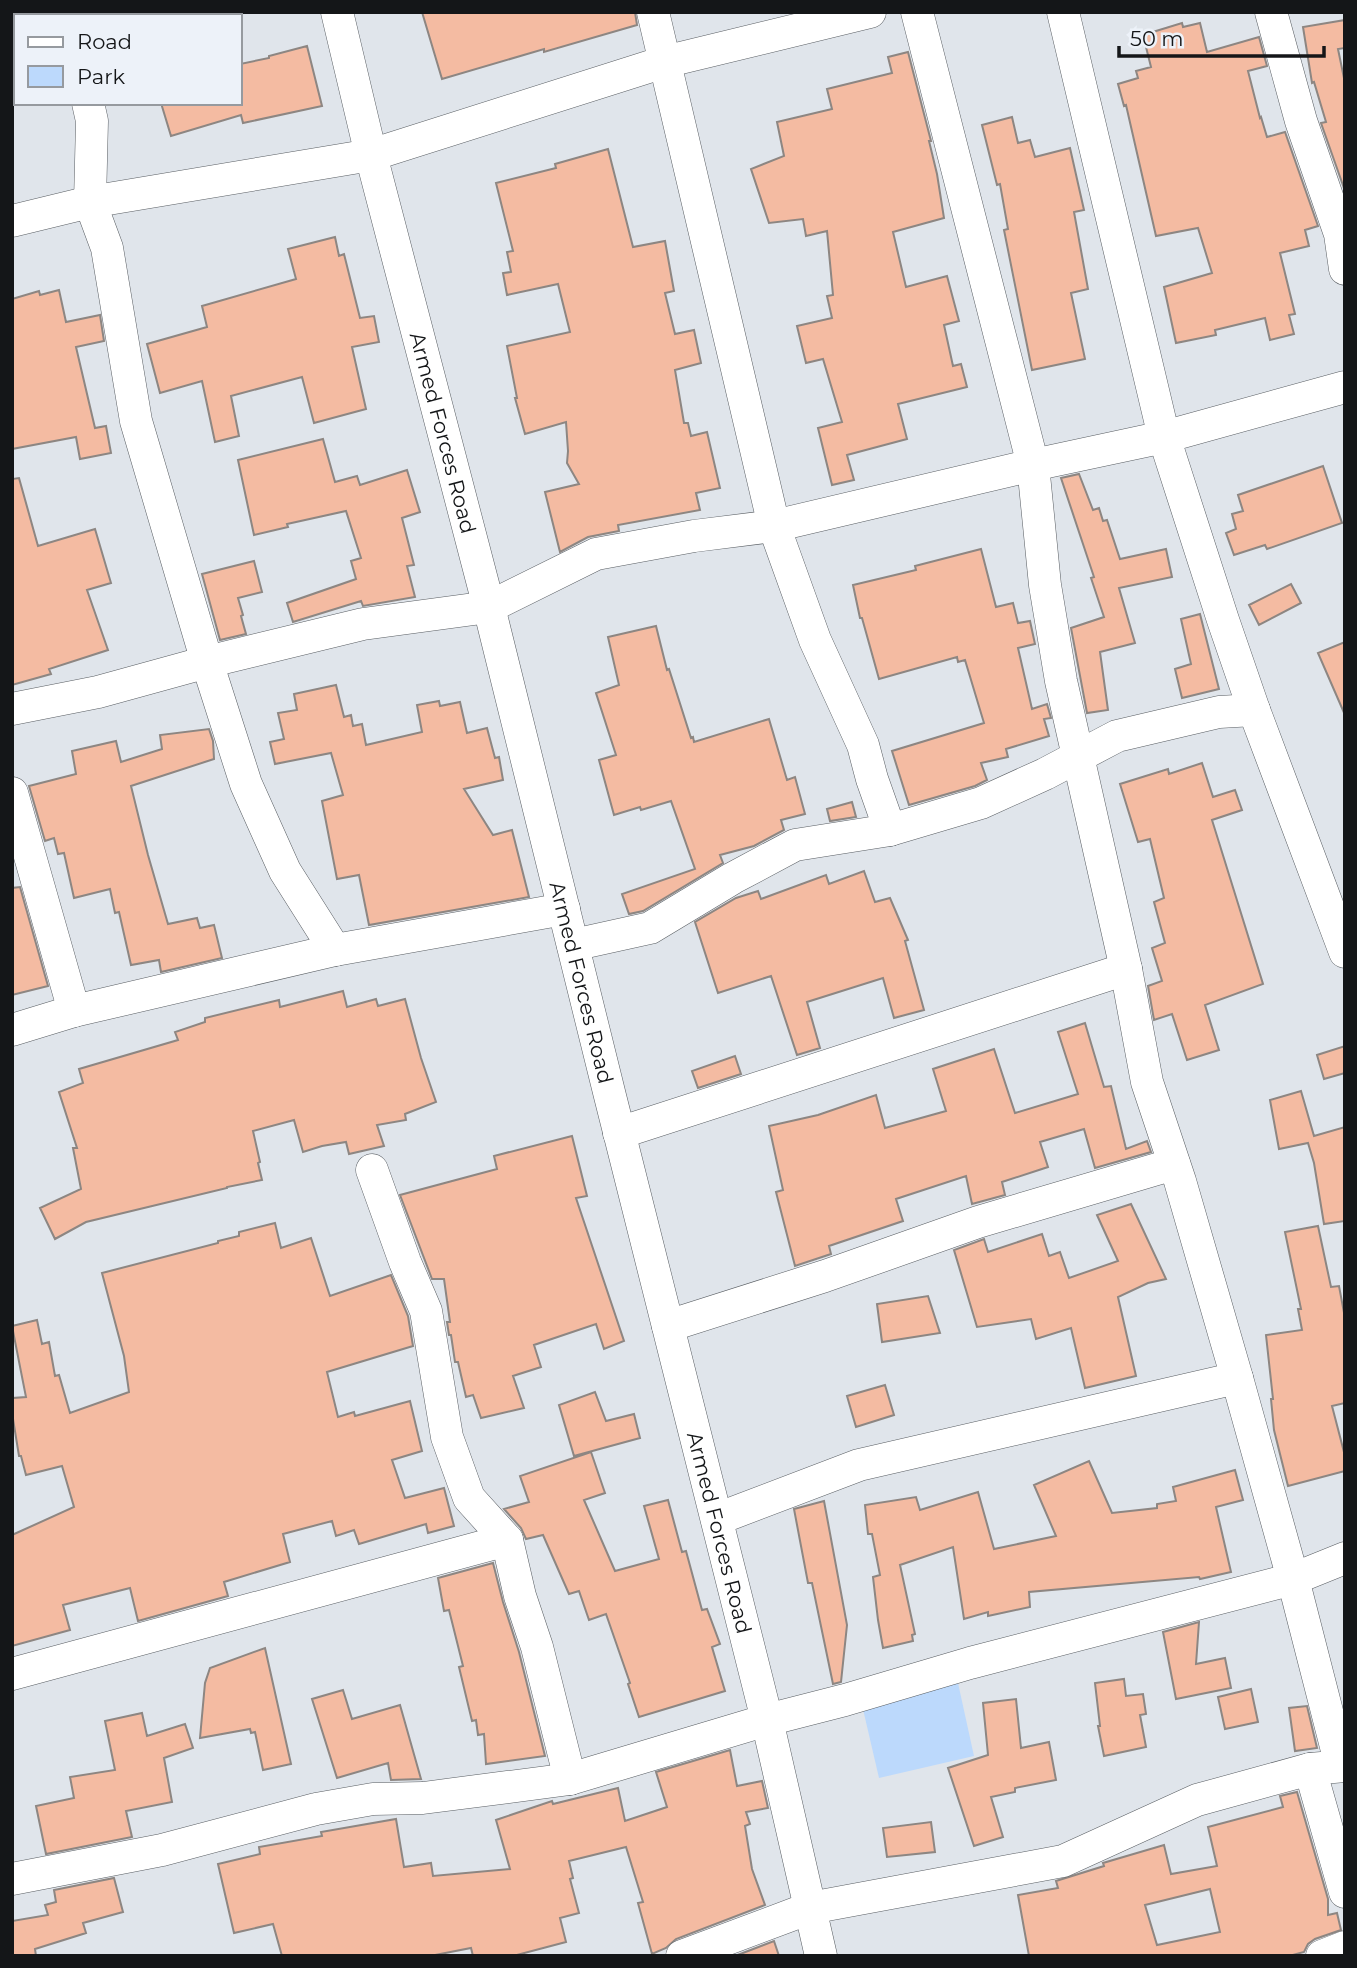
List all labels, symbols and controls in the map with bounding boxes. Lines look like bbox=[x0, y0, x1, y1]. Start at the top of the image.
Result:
legend bbox=[14, 14, 242, 105]
scale bar bbox=[1119, 14, 1324, 58]
text: 50 m bbox=[1130, 26, 1184, 51]
text: Road bbox=[77, 29, 132, 54]
text: Park bbox=[77, 64, 125, 89]
street label: Armed Forces Road bbox=[405, 329, 482, 536]
street label: Armed Forces Road bbox=[545, 879, 619, 1086]
street label: Armed Forces Road bbox=[682, 1429, 757, 1636]

